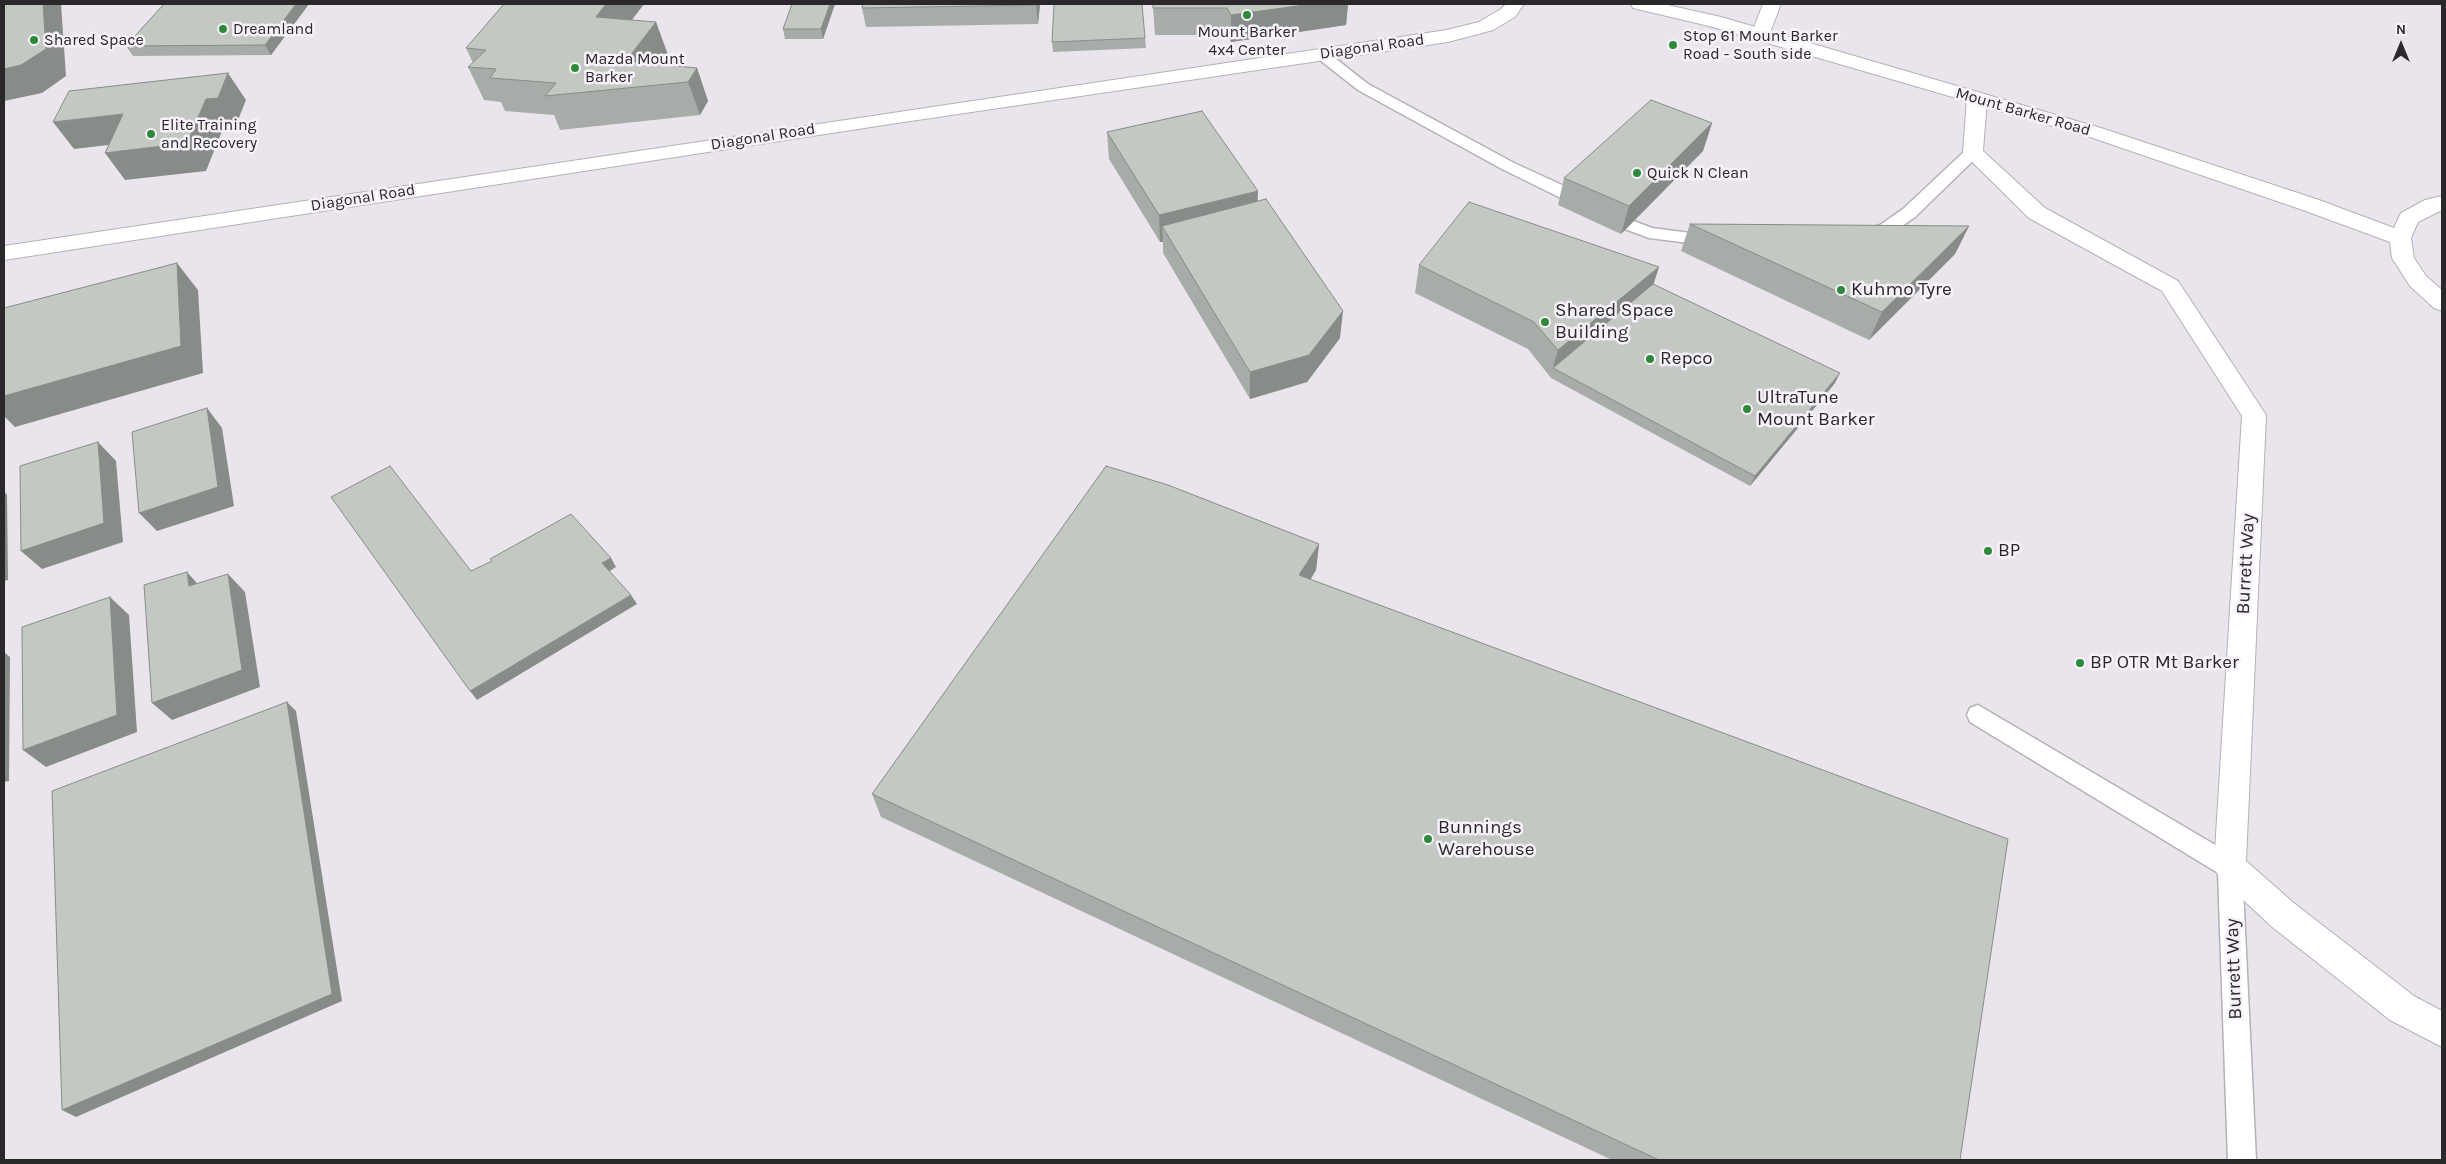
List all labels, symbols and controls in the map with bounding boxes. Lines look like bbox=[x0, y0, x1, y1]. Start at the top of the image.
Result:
marker: Mount Barker 4x4 Center bbox=[1241, 9, 1253, 21]
place label: Dreamland bbox=[233, 19, 314, 39]
north arrow bbox=[2376, 20, 2426, 70]
text: N bbox=[2396, 21, 2406, 38]
place label: Mount Barker 4x4 Center bbox=[1197, 22, 1297, 60]
marker: Dreamland bbox=[217, 23, 229, 35]
place label: Stop 61 Mount Barker Road - South side bbox=[1683, 26, 1838, 64]
place label: Shared Space bbox=[44, 30, 144, 50]
street label: Diagonal Road bbox=[1318, 30, 1426, 64]
marker: Shared Space bbox=[28, 34, 40, 46]
marker: Stop 61 Mount Barker Road - South side bbox=[1667, 39, 1679, 51]
place label: Mazda Mount Barker bbox=[585, 49, 685, 87]
marker: Mazda Mount Barker bbox=[569, 62, 581, 74]
street label: Mount Barker Road bbox=[1953, 84, 2093, 140]
place label: Elite Training and Recovery bbox=[161, 115, 257, 153]
street label: Diagonal Road bbox=[709, 119, 817, 155]
marker: Elite Training and Recovery bbox=[145, 128, 157, 140]
place label: Quick N Clean bbox=[1647, 163, 1749, 183]
marker: Quick N Clean bbox=[1631, 167, 1643, 179]
street label: Diagonal Road bbox=[309, 180, 417, 216]
place label: Kuhmo Tyre bbox=[1851, 279, 1952, 301]
marker: Kuhmo Tyre bbox=[1835, 284, 1847, 296]
place label: Shared Space Building bbox=[1555, 300, 1673, 344]
marker: Shared Space Building bbox=[1539, 316, 1551, 328]
place label: Repco bbox=[1660, 348, 1713, 370]
marker: Repco bbox=[1644, 353, 1656, 365]
place label: UltraTune Mount Barker bbox=[1757, 387, 1875, 431]
marker: UltraTune Mount Barker bbox=[1741, 403, 1753, 415]
street label: Burrett Way bbox=[2232, 513, 2260, 615]
place label: BP bbox=[1998, 540, 2020, 562]
marker: BP bbox=[1982, 545, 1994, 557]
place label: BP OTR Mt Barker bbox=[2090, 652, 2239, 674]
marker: BP OTR Mt Barker bbox=[2074, 657, 2086, 669]
place label: Bunnings Warehouse bbox=[1438, 817, 1535, 861]
marker: Bunnings Warehouse bbox=[1422, 833, 1434, 845]
street label: Burrett Way bbox=[2221, 918, 2247, 1020]

